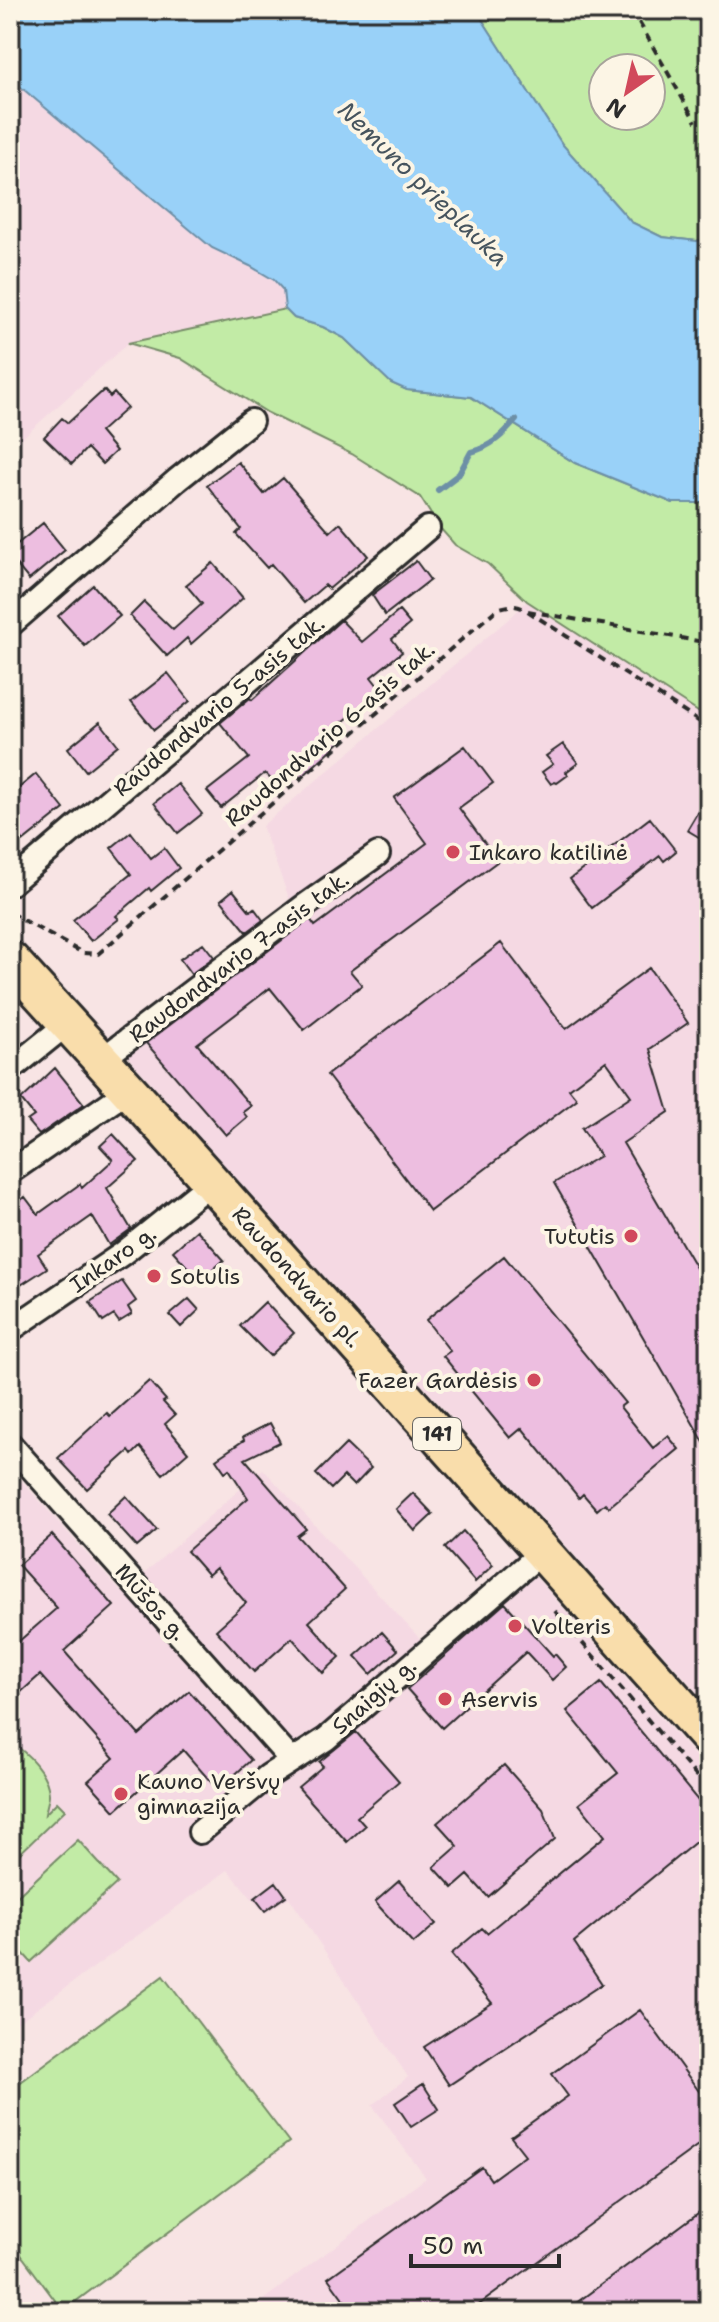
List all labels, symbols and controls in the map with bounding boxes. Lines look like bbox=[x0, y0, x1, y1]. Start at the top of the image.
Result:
north arrow bbox=[587, 52, 667, 132]
text: N bbox=[601, 91, 631, 125]
water label: Nemuno prieplauka bbox=[331, 94, 515, 274]
street label: Raudondvario 5-asis tak. bbox=[107, 609, 331, 803]
street label: Raudondvario 6-asis tak. bbox=[219, 635, 441, 833]
place label: Inkaro katilinė bbox=[469, 838, 628, 867]
marker: Inkaro katilinė bbox=[444, 843, 462, 861]
street label: Raudondvario 7-asis tak. bbox=[123, 865, 355, 1049]
street label: Raudondvario pl. bbox=[226, 1200, 368, 1354]
street label: Inkaro g. bbox=[64, 1219, 162, 1299]
place label: Tututis bbox=[544, 1222, 615, 1251]
marker: Tututis bbox=[622, 1227, 640, 1245]
place label: Sotulis bbox=[170, 1262, 240, 1291]
marker: Sotulis bbox=[145, 1267, 163, 1285]
place label: Fazer Gardėsis bbox=[358, 1366, 518, 1395]
marker: Fazer Gardėsis bbox=[525, 1371, 543, 1389]
road number: 141 bbox=[413, 1418, 461, 1450]
street label: Mūšos g. bbox=[109, 1557, 193, 1647]
place label: Volteris bbox=[531, 1612, 611, 1641]
marker: Volteris bbox=[506, 1617, 524, 1635]
street label: Snaigių g. bbox=[326, 1651, 422, 1741]
place label: Aservis bbox=[461, 1685, 538, 1714]
marker: Aservis bbox=[436, 1690, 454, 1708]
place label: Kauno Veršvų gimnazija bbox=[137, 1767, 280, 1821]
marker: Kauno Veršvų gimnazija bbox=[112, 1785, 130, 1803]
scale bar bbox=[411, 2218, 559, 2268]
text: 50 m bbox=[423, 2230, 483, 2262]

